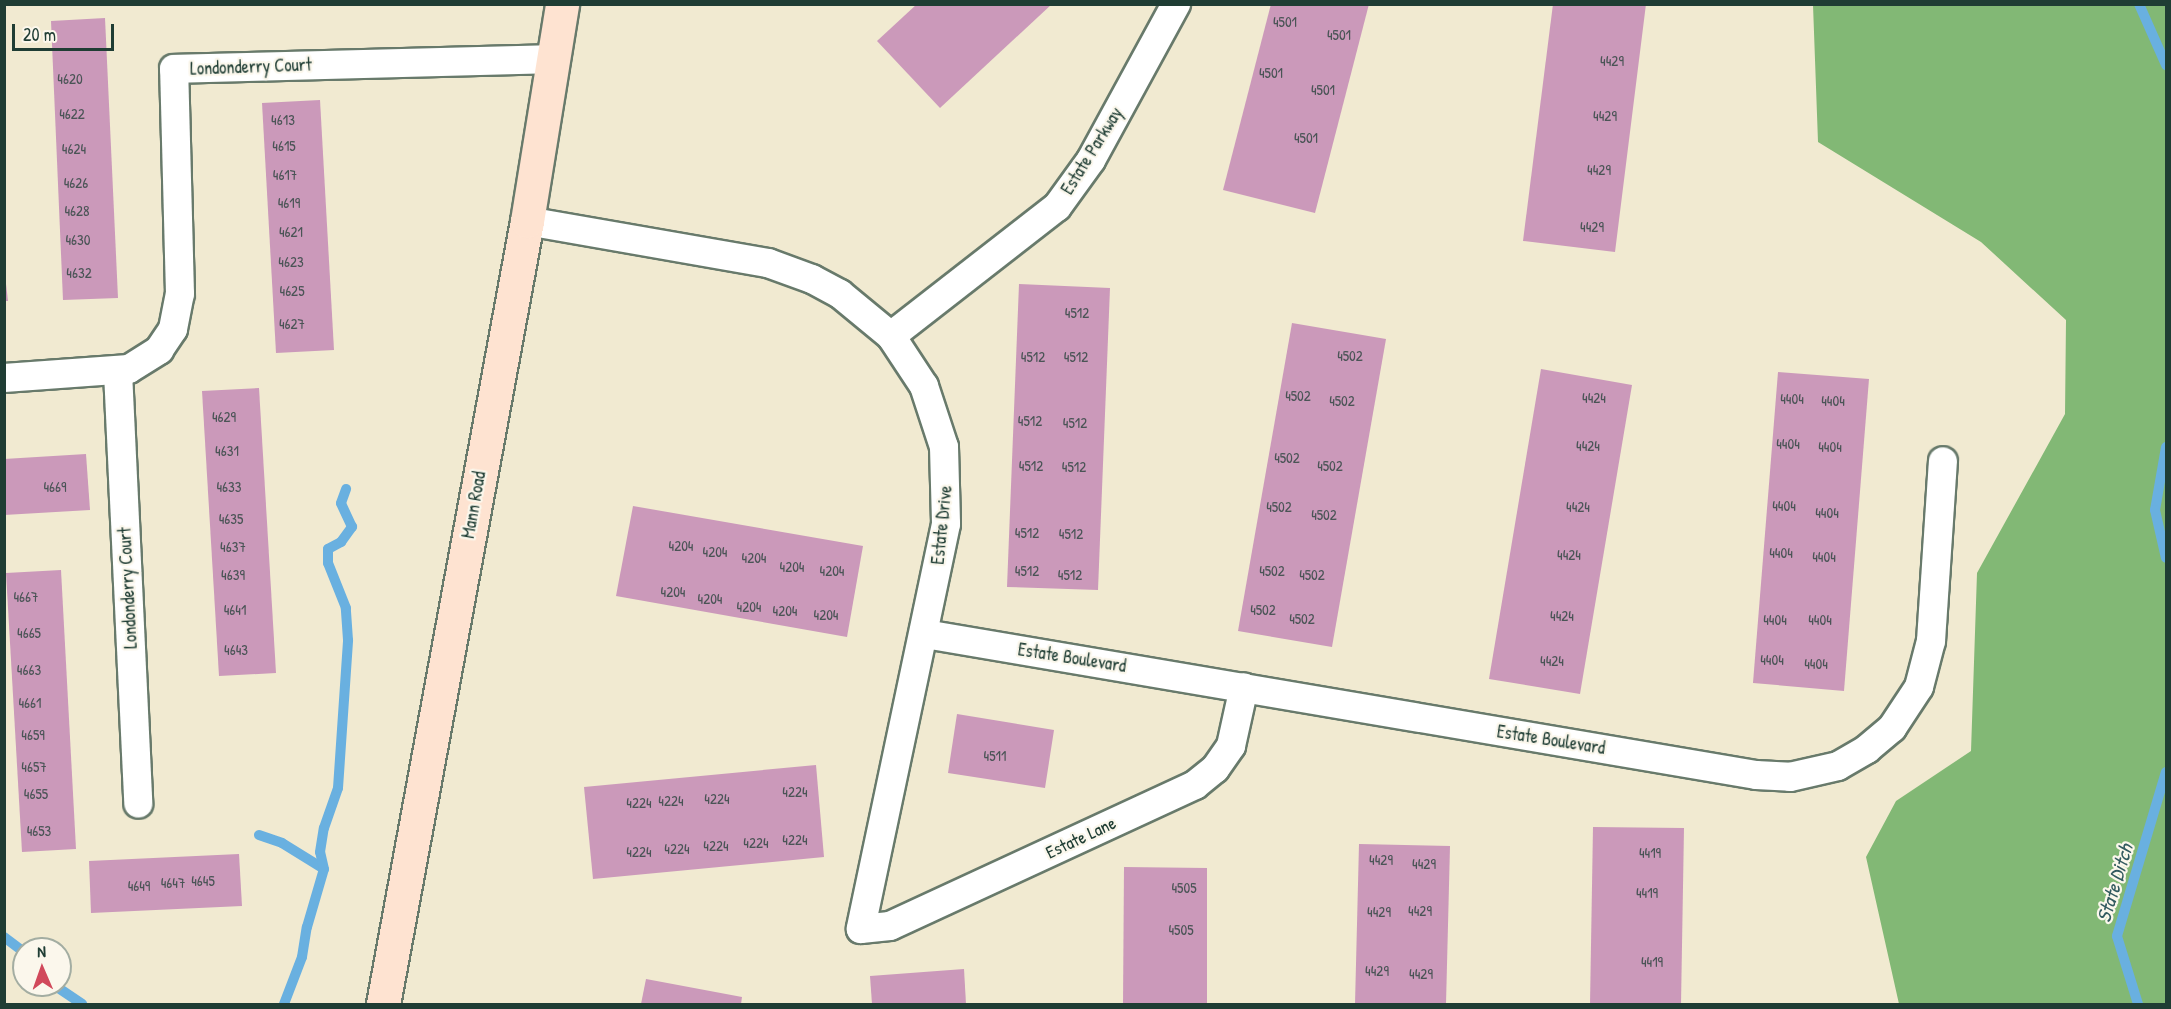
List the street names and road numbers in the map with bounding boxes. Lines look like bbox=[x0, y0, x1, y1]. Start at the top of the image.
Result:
street label: Londonderry Court bbox=[190, 54, 312, 80]
street label: Estate Parkway bbox=[1057, 103, 1127, 199]
street label: Mann Road bbox=[457, 470, 491, 540]
street label: Estate Drive bbox=[927, 484, 957, 566]
street label: Londonderry Court bbox=[114, 527, 142, 649]
street label: Estate Boulevard bbox=[1016, 639, 1128, 677]
street label: Estate Boulevard bbox=[1495, 721, 1607, 759]
street label: Estate Lane bbox=[1043, 812, 1119, 864]

